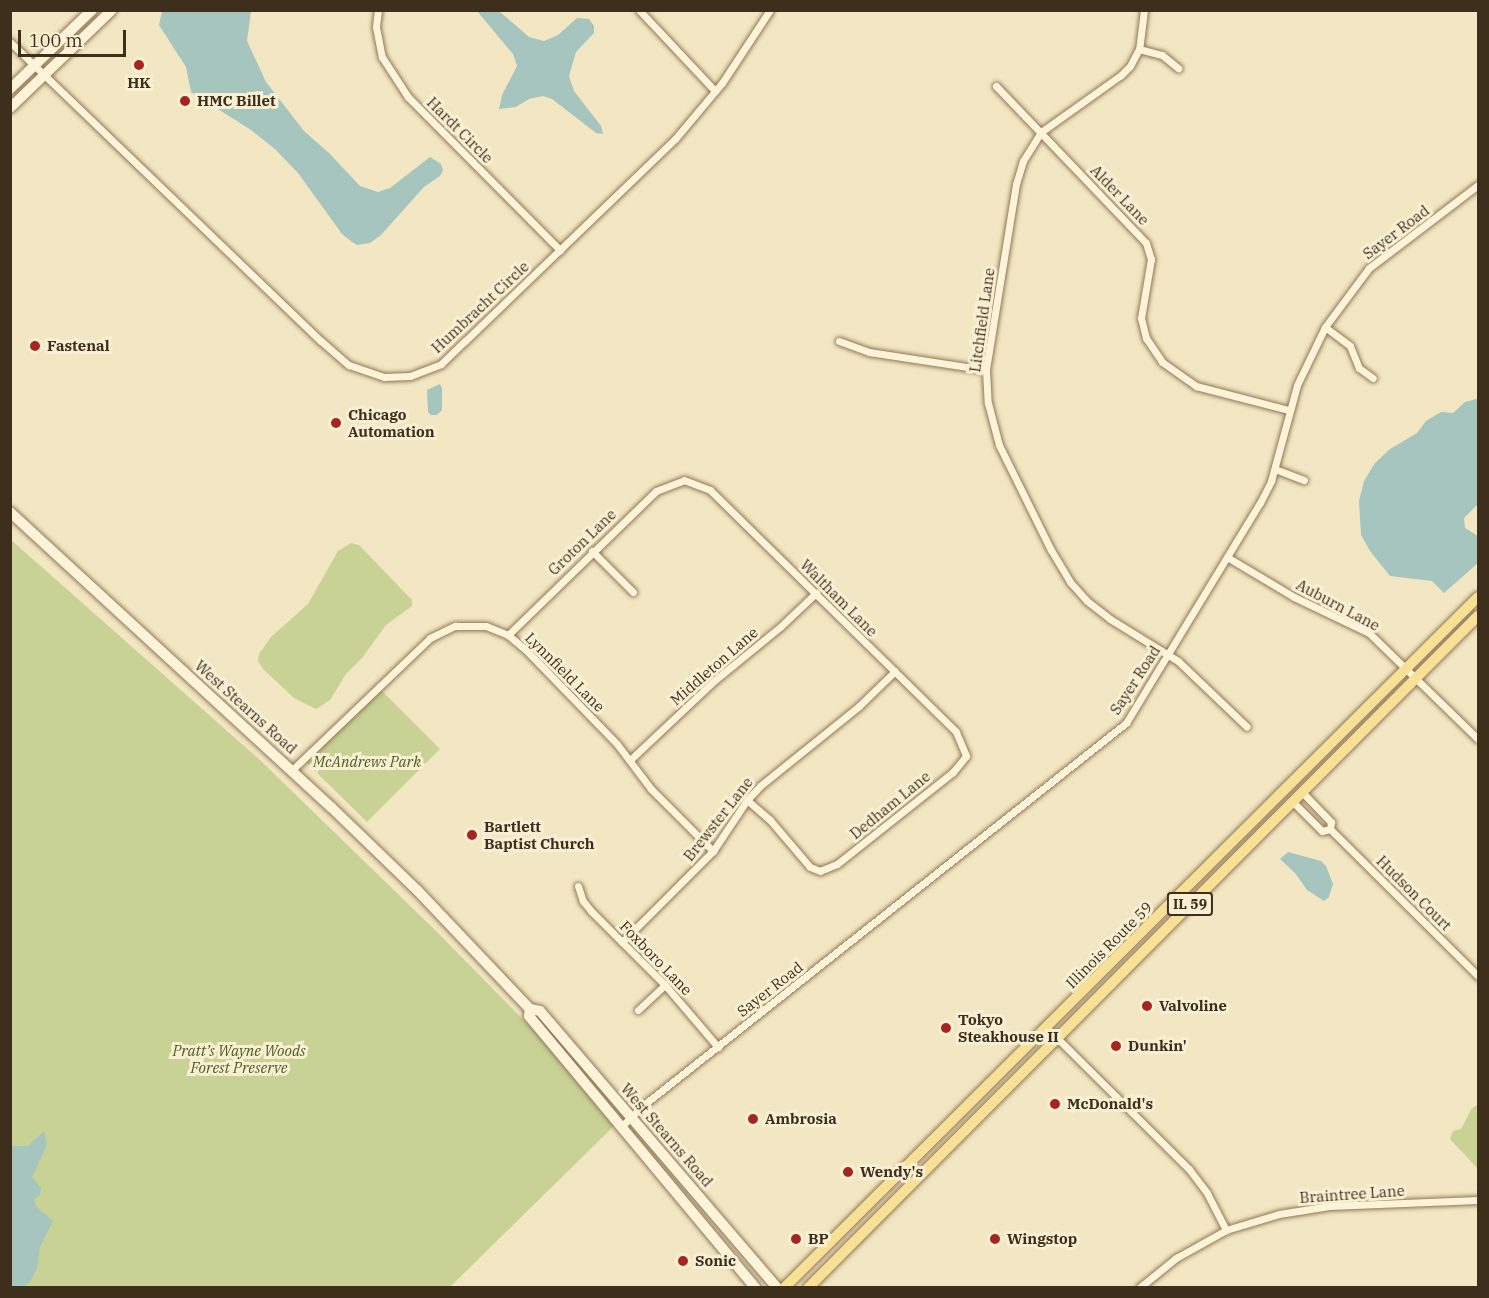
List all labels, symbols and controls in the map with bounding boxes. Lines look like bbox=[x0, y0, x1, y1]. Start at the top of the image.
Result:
scale bar bbox=[21, 18, 129, 56]
text: 100 m bbox=[29, 29, 83, 52]
marker: HK bbox=[132, 58, 146, 72]
place label: HK bbox=[127, 74, 151, 92]
place label: HMC Billet bbox=[197, 92, 276, 110]
street label: Hardt Circle bbox=[423, 93, 497, 167]
marker: HMC Billet bbox=[178, 94, 192, 108]
street label: Alder Lane bbox=[1087, 161, 1153, 229]
street label: Sayer Road bbox=[1359, 201, 1433, 263]
street label: Humbracht Circle bbox=[428, 257, 532, 357]
street label: Litchfield Lane bbox=[966, 267, 998, 373]
place label: Fastenal bbox=[47, 337, 110, 355]
marker: Fastenal bbox=[28, 339, 42, 353]
place label: Chicago Automation bbox=[348, 405, 435, 440]
marker: Chicago Automation bbox=[329, 416, 343, 430]
street label: Groton Lane bbox=[544, 505, 620, 579]
street label: Waltham Lane bbox=[797, 556, 881, 640]
street label: Auburn Lane bbox=[1293, 575, 1383, 635]
street label: Middleton Lane bbox=[667, 623, 761, 709]
street label: Lynnfield Lane bbox=[522, 629, 608, 715]
street label: Sayer Road bbox=[1106, 642, 1164, 718]
street label: West Stearns Road bbox=[191, 656, 301, 758]
park label: McAndrews Park bbox=[313, 753, 421, 771]
street label: Dedham Lane bbox=[846, 767, 934, 843]
street label: Brewster Lane bbox=[680, 773, 756, 865]
place label: Bartlett Baptist Church bbox=[484, 817, 595, 852]
marker: Bartlett Baptist Church bbox=[465, 828, 479, 842]
street label: Hudson Court bbox=[1373, 852, 1455, 934]
road number: IL 59 bbox=[1166, 893, 1214, 915]
street label: Illinois Route 59 bbox=[1062, 898, 1156, 992]
street label: Foxboro Lane bbox=[616, 917, 696, 999]
street label: Sayer Road bbox=[733, 958, 807, 1020]
place label: Valvoline bbox=[1159, 997, 1227, 1015]
marker: Valvoline bbox=[1140, 999, 1154, 1013]
place label: Tokyo Steakhouse II bbox=[958, 1010, 1059, 1045]
marker: Tokyo Steakhouse II bbox=[939, 1021, 953, 1035]
place label: Dunkin' bbox=[1128, 1037, 1187, 1055]
marker: Dunkin' bbox=[1109, 1039, 1123, 1053]
park label: Pratt’s Wayne Woods Forest Preserve bbox=[172, 1041, 306, 1076]
street label: West Stearns Road bbox=[617, 1080, 717, 1190]
place label: McDonald's bbox=[1067, 1095, 1153, 1113]
marker: McDonald's bbox=[1048, 1097, 1062, 1111]
place label: Ambrosia bbox=[765, 1110, 837, 1128]
marker: Ambrosia bbox=[746, 1112, 760, 1126]
place label: Wendy's bbox=[860, 1163, 923, 1181]
marker: Wendy's bbox=[841, 1165, 855, 1179]
street label: Braintree Lane bbox=[1299, 1181, 1405, 1207]
place label: BP bbox=[808, 1230, 829, 1248]
place label: Wingstop bbox=[1007, 1230, 1077, 1248]
marker: BP bbox=[789, 1232, 803, 1246]
marker: Wingstop bbox=[988, 1232, 1002, 1246]
place label: Sonic bbox=[695, 1252, 736, 1270]
marker: Sonic bbox=[676, 1254, 690, 1268]

